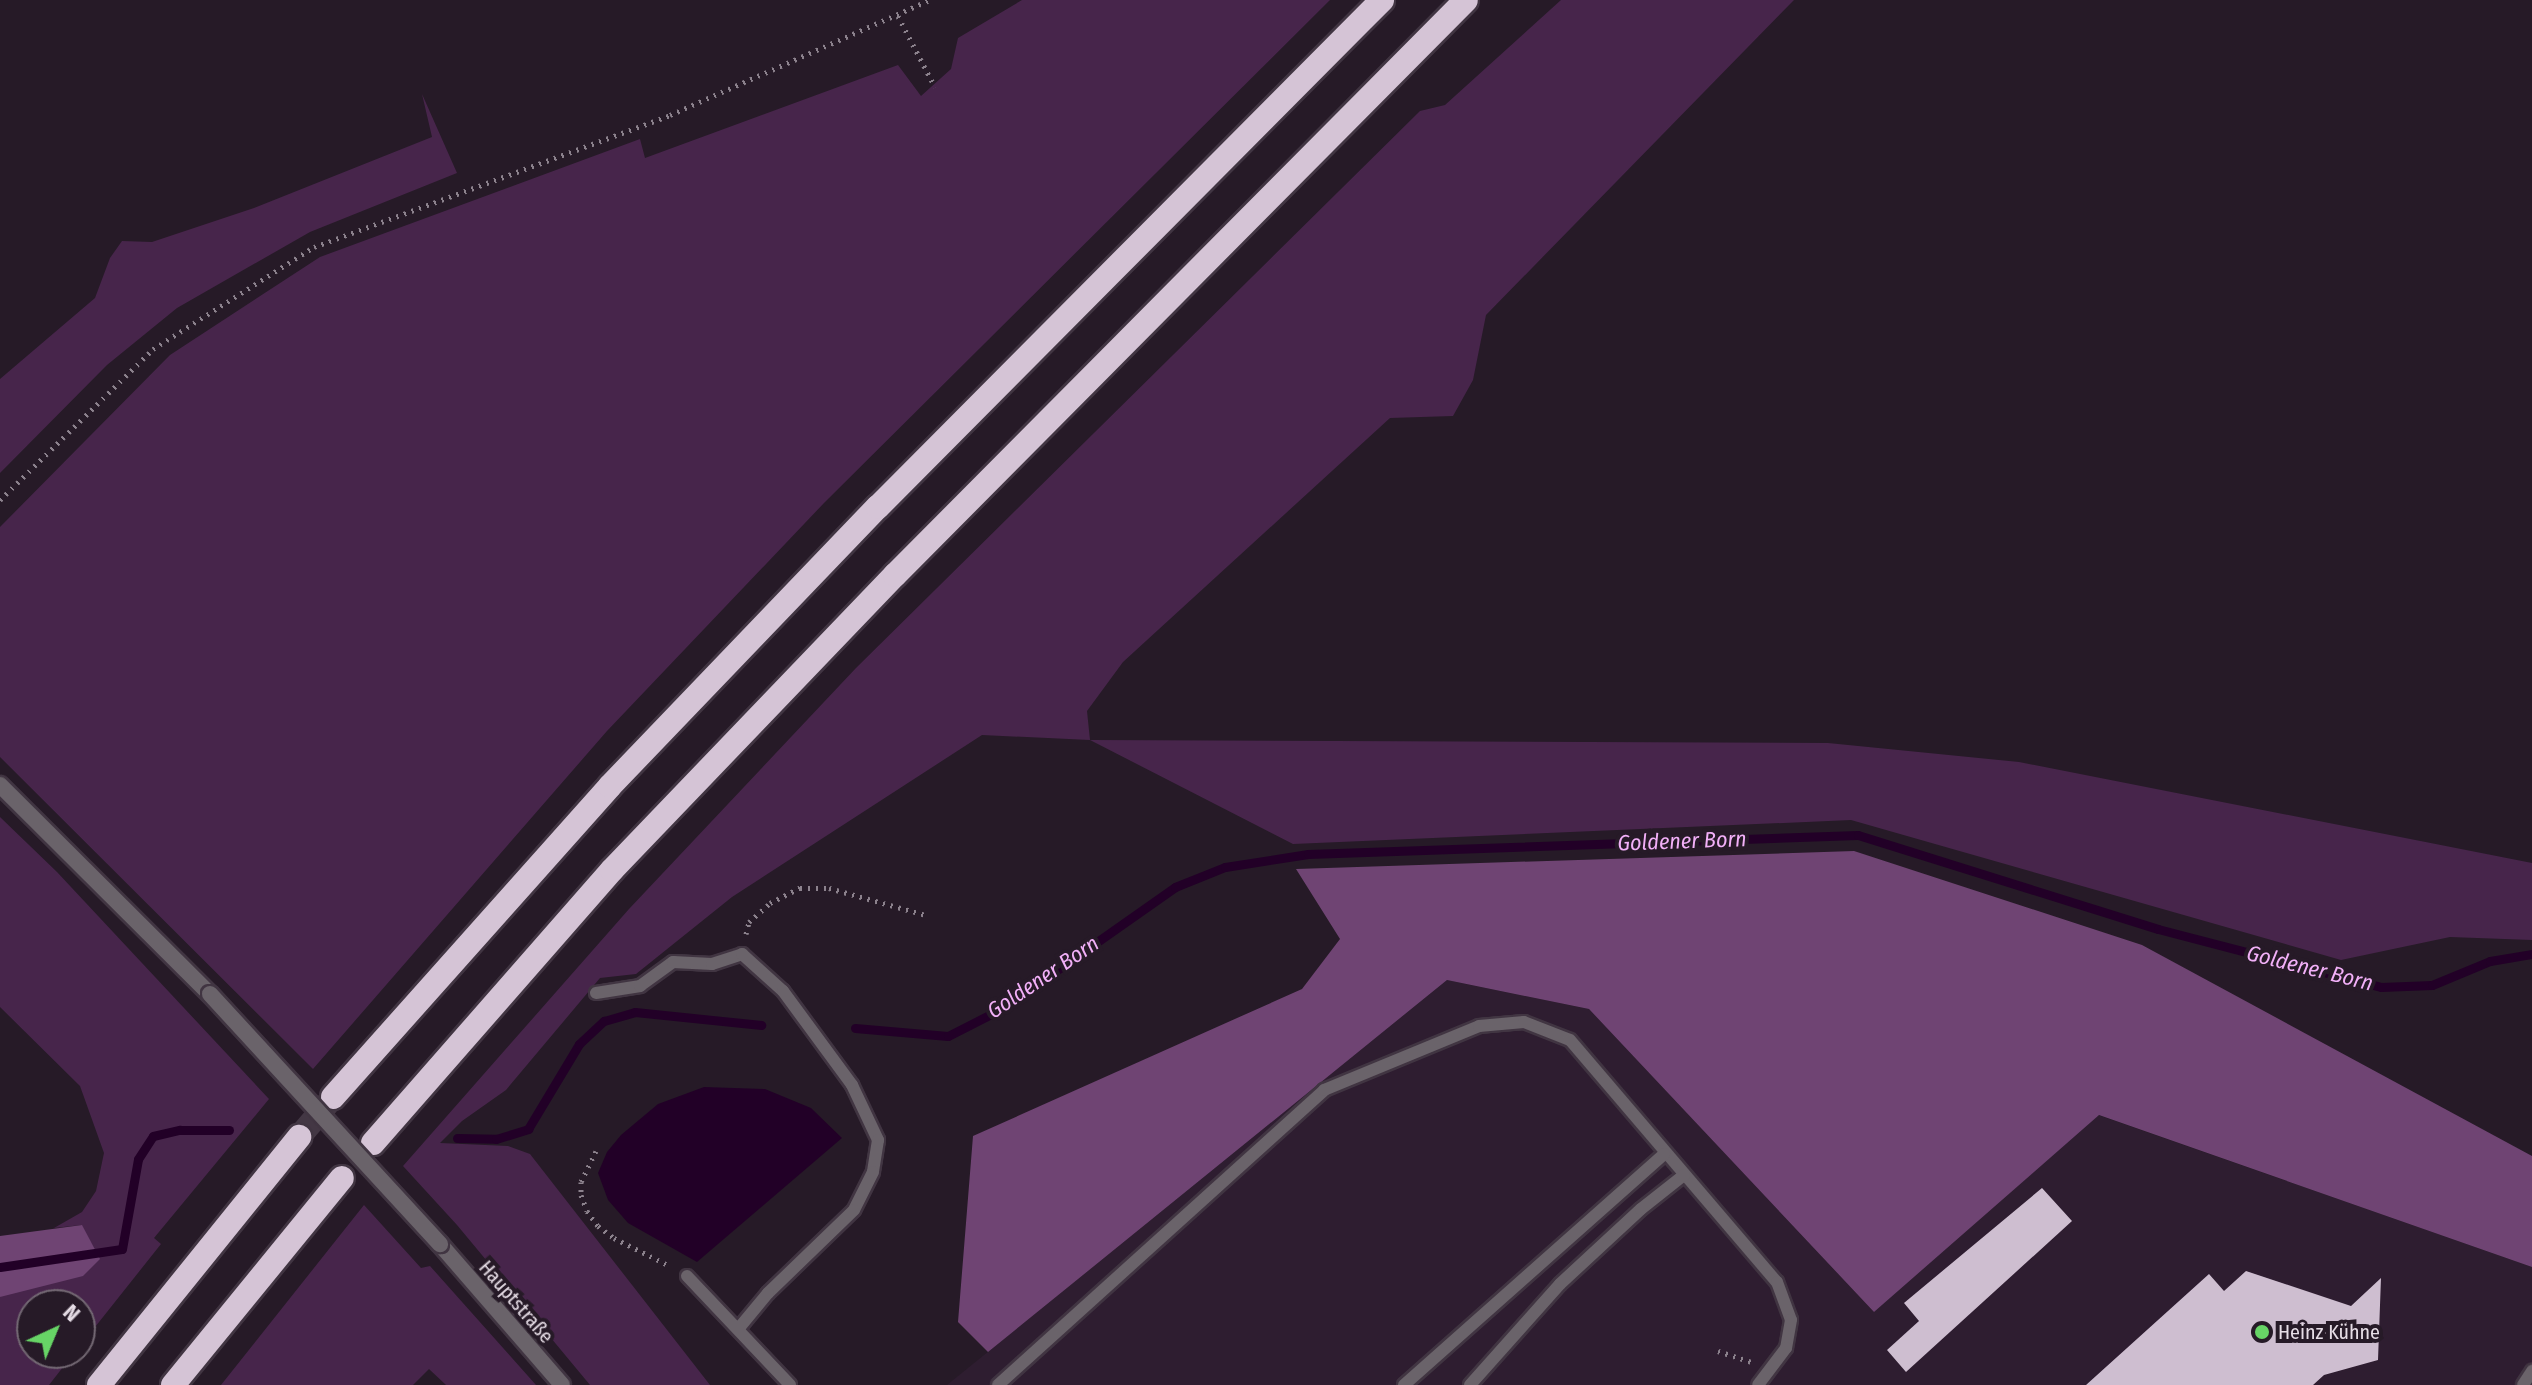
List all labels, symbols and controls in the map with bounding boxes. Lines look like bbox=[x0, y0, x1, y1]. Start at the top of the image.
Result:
water label: Goldener Born bbox=[1617, 826, 1747, 856]
water label: Goldener Born bbox=[982, 930, 1104, 1024]
water label: Goldener Born bbox=[2244, 940, 2376, 996]
street label: Hauptstraße bbox=[474, 1256, 558, 1348]
north arrow bbox=[16, 1289, 96, 1369]
text: N bbox=[58, 1299, 86, 1327]
place label: Heinz Kühne bbox=[2278, 1320, 2380, 1344]
marker: Heinz Kühne bbox=[2253, 1323, 2271, 1341]

